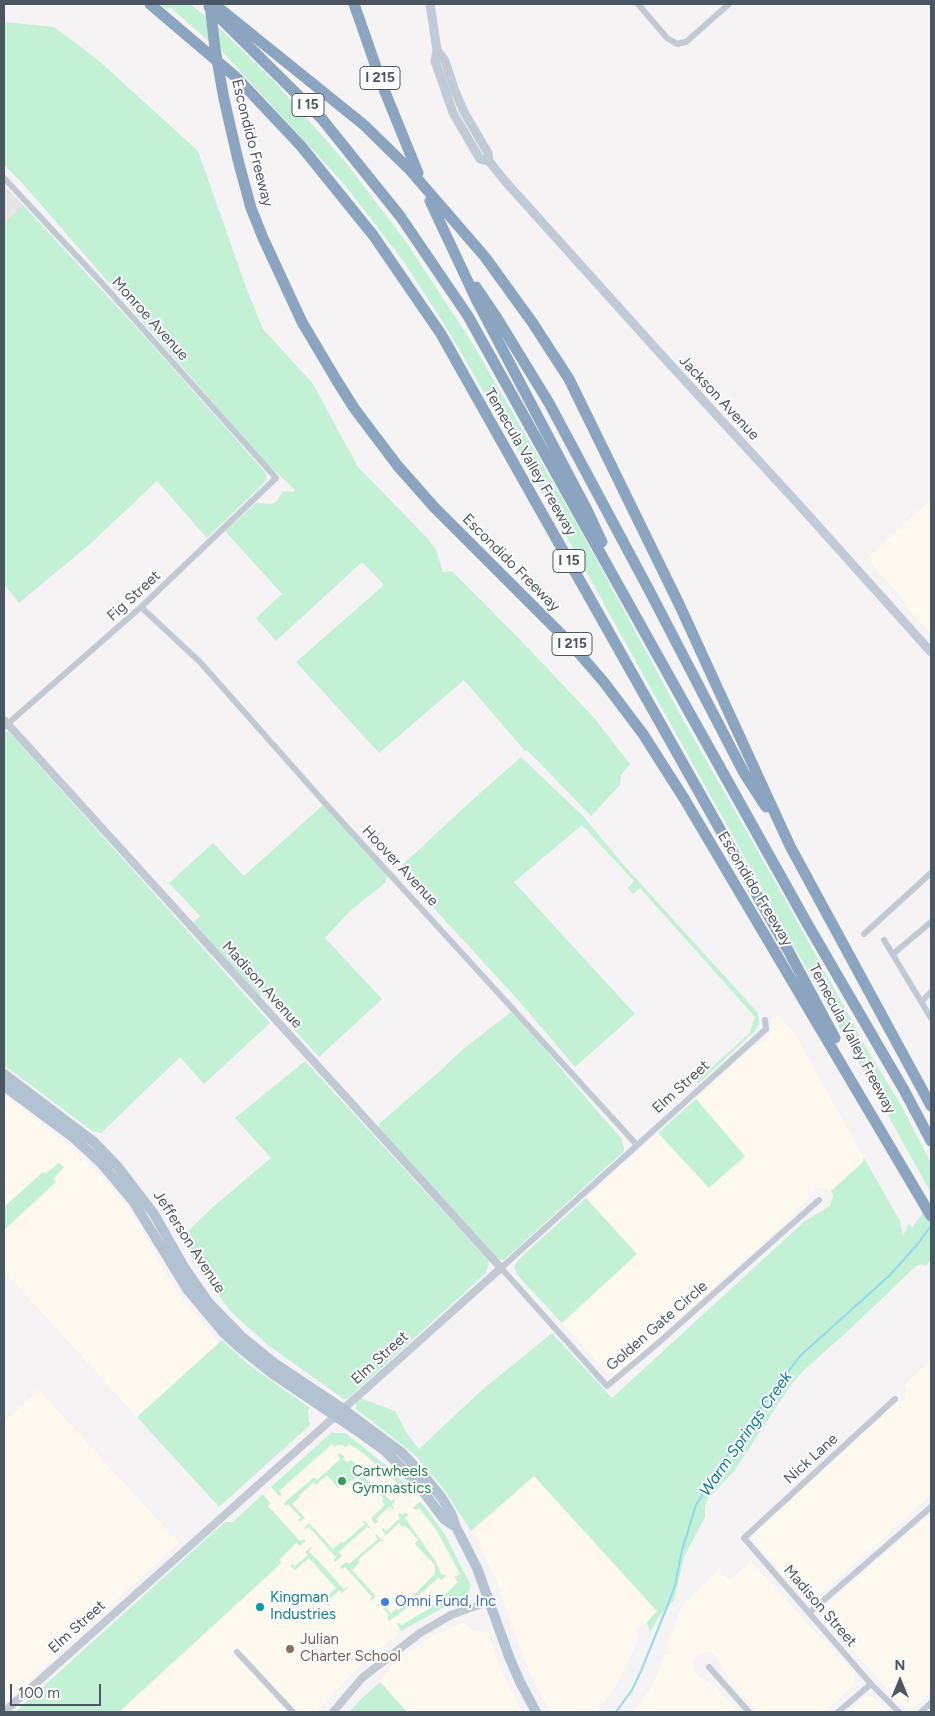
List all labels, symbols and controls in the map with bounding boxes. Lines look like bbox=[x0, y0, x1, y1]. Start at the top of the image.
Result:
road number: I 215 bbox=[360, 66, 400, 90]
street label: Escondido Freeway bbox=[227, 77, 277, 209]
road number: I 15 bbox=[292, 94, 324, 116]
street label: Monroe Avenue bbox=[108, 274, 192, 364]
street label: Jackson Avenue bbox=[675, 352, 763, 444]
street label: Temecula Valley Freeway bbox=[480, 385, 580, 539]
street label: Escondido Freeway bbox=[458, 510, 564, 616]
road number: I 15 bbox=[553, 550, 585, 572]
street label: Fig Street bbox=[104, 567, 164, 625]
road number: I 215 bbox=[552, 633, 592, 656]
street label: Hoover Avenue bbox=[358, 822, 442, 910]
street label: Escondido Freeway bbox=[714, 828, 796, 950]
street label: Madison Avenue bbox=[218, 938, 306, 1032]
street label: Temecula Valley Freeway bbox=[805, 961, 899, 1117]
street label: Elm Street bbox=[649, 1057, 713, 1117]
street label: Jefferson Avenue bbox=[149, 1187, 229, 1297]
street label: Golden Gate Circle bbox=[603, 1277, 711, 1375]
street label: Elm Street bbox=[348, 1328, 412, 1388]
water label: Warm Springs Creek bbox=[696, 1368, 796, 1500]
street label: Nick Lane bbox=[780, 1430, 842, 1488]
place label: Cartwheels Gymnastics bbox=[352, 1463, 431, 1498]
marker: Cartwheels Gymnastics bbox=[336, 1475, 348, 1487]
street label: Madison Street bbox=[780, 1561, 860, 1651]
place label: Kingman Industries bbox=[270, 1589, 336, 1624]
place label: Omni Fund, Inc bbox=[395, 1593, 496, 1611]
marker: Omni Fund, Inc bbox=[379, 1596, 391, 1608]
street label: Elm Street bbox=[45, 1597, 109, 1657]
marker: Kingman Industries bbox=[254, 1601, 266, 1613]
place label: Julian Charter School bbox=[300, 1631, 401, 1666]
marker: Julian Charter School bbox=[284, 1643, 296, 1655]
north arrow bbox=[875, 1656, 925, 1706]
text: N bbox=[895, 1657, 905, 1674]
scale bar bbox=[12, 1674, 104, 1706]
text: 100 m bbox=[18, 1684, 60, 1702]

